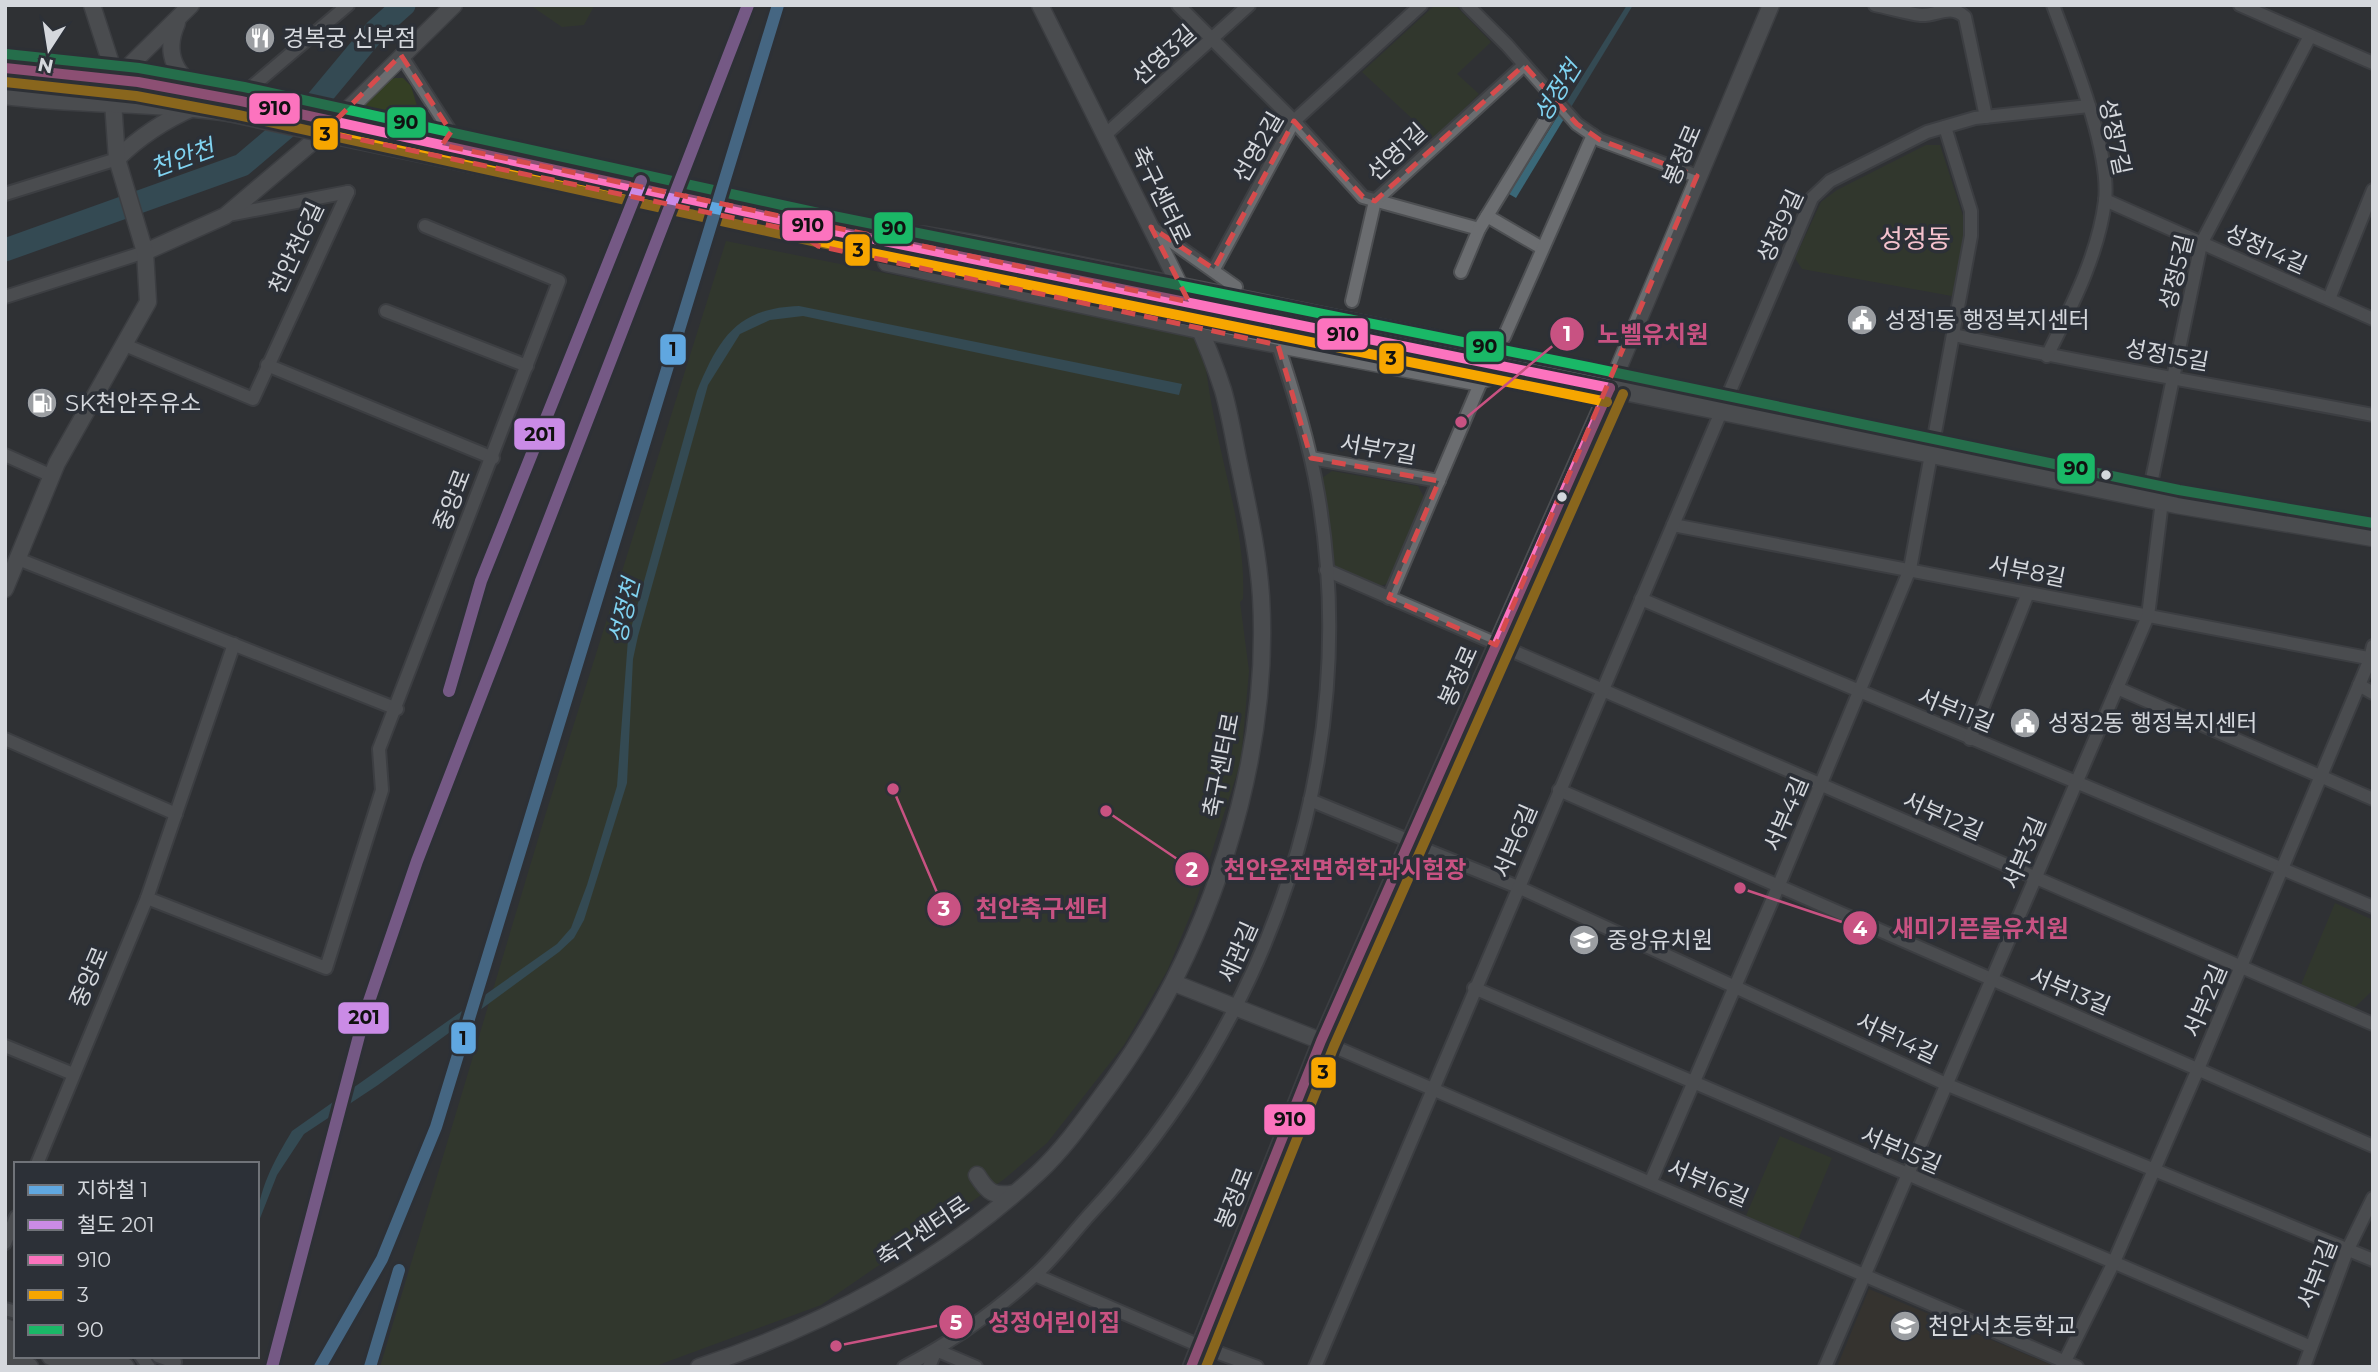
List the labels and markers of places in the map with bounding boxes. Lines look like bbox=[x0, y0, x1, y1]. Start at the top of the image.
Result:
restaurant icon: 경복궁 신부점 bbox=[243, 21, 277, 55]
place label: 경복궁 신부점 bbox=[283, 24, 416, 52]
public building icon: 성정1동 행정복지센터 bbox=[1845, 303, 1879, 337]
place label: 성정1동 행정복지센터 bbox=[1885, 306, 2090, 334]
callout: 노벨유치원 bbox=[1549, 312, 1723, 357]
fuel station icon: SK천안주유소 bbox=[25, 386, 59, 420]
place label: SK천안주유소 bbox=[65, 389, 201, 417]
unlabelled marker bbox=[2099, 468, 2113, 482]
unlabelled marker bbox=[1555, 490, 1569, 504]
public building icon: 성정2동 행정복지센터 bbox=[2008, 706, 2042, 740]
place label: 성정2동 행정복지센터 bbox=[2048, 709, 2258, 737]
callout: 천안운전면허학과시험장 bbox=[1174, 847, 1480, 892]
callout: 천안축구센터 bbox=[927, 886, 1122, 931]
callout: 새미기픈물유치원 bbox=[1843, 906, 2082, 951]
school or university icon: 중앙유치원 bbox=[1567, 923, 1601, 957]
place label: 중앙유치원 bbox=[1607, 926, 1713, 954]
callout: 성정어린이집 bbox=[939, 1300, 1134, 1345]
school or university icon: 천안서초등학교 bbox=[1888, 1309, 1922, 1343]
place label: 천안서초등학교 bbox=[1928, 1312, 2076, 1340]

